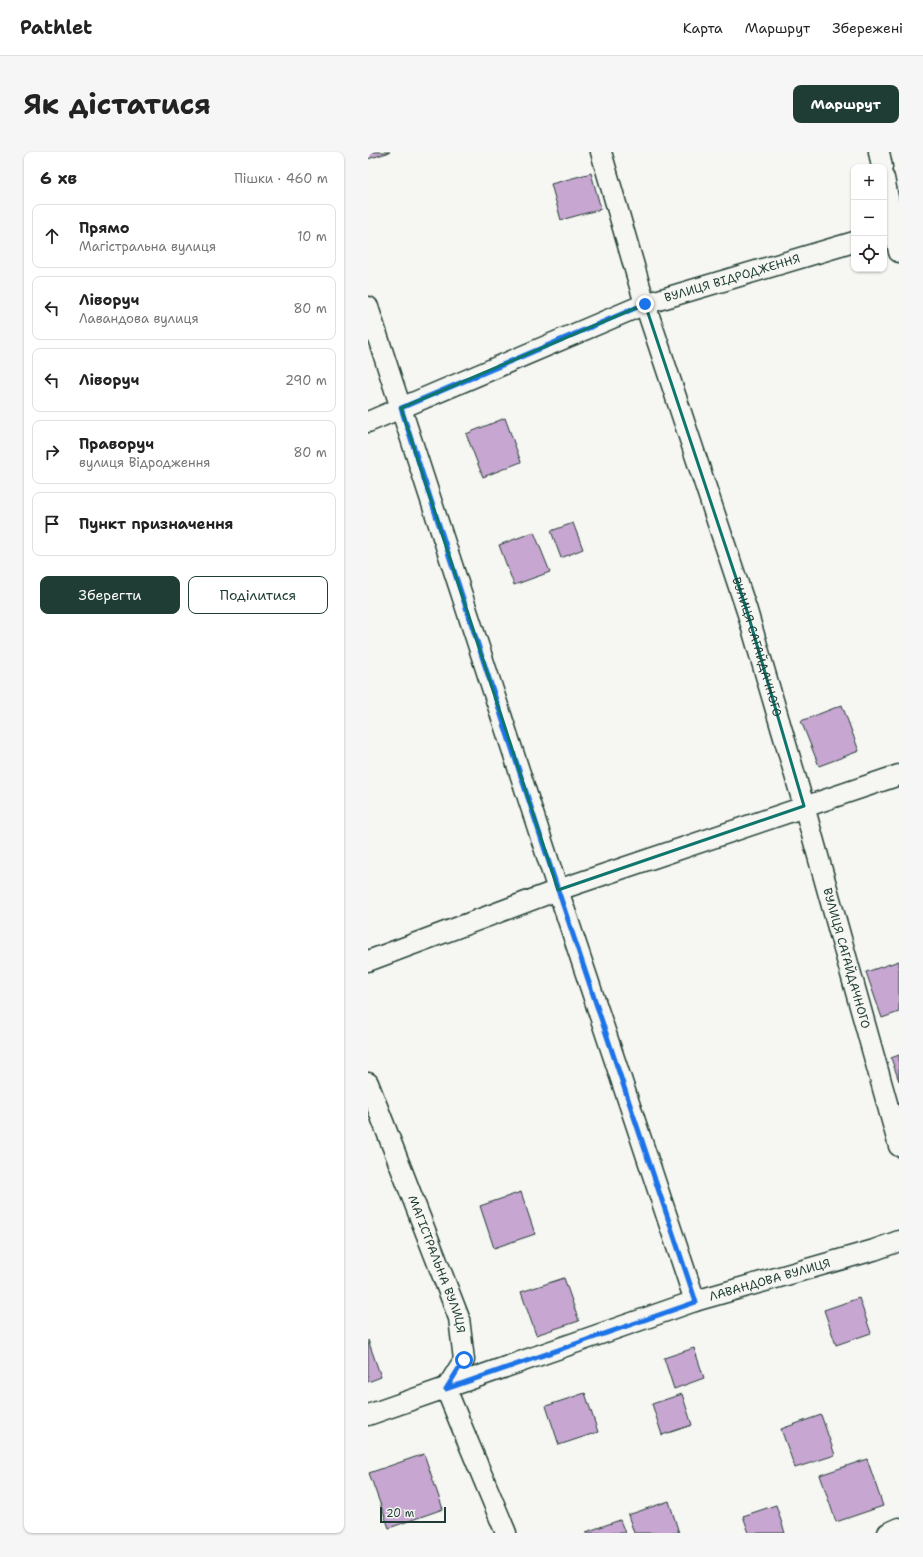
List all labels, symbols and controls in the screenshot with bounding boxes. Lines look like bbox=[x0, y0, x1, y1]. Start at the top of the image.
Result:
text: Pathlet bbox=[20, 15, 92, 40]
text: Карта bbox=[683, 19, 723, 37]
text: Маршрут bbox=[745, 19, 810, 37]
text: Збережені bbox=[832, 19, 903, 37]
text: Як дістатися bbox=[24, 85, 211, 123]
button: Маршрут bbox=[793, 85, 899, 123]
map controls bbox=[851, 164, 887, 272]
button: + bbox=[851, 164, 887, 200]
text: 6 хв bbox=[40, 167, 77, 189]
text: Пішки · 460 m bbox=[234, 170, 328, 187]
button: − bbox=[851, 200, 887, 236]
text: Прямо bbox=[79, 218, 129, 238]
icon: ahead bbox=[41, 225, 63, 247]
text: 10 m bbox=[297, 228, 327, 245]
button: locate bbox=[851, 236, 887, 272]
text: Магістральна вулиця bbox=[79, 238, 216, 255]
street label: ВУЛИЦЯ ВІДРОДЖЕННЯ bbox=[662, 250, 802, 306]
text: Ліворуч bbox=[79, 290, 139, 310]
route end bbox=[636, 295, 654, 313]
icon: left bbox=[41, 297, 63, 319]
text: 80 m bbox=[293, 300, 327, 317]
text: Лавандова вулиця bbox=[79, 310, 199, 327]
icon: left bbox=[41, 369, 63, 391]
text: Ліворуч bbox=[79, 370, 139, 390]
text: 290 m bbox=[285, 372, 327, 389]
text: Праворуч bbox=[79, 434, 154, 454]
icon: right bbox=[41, 441, 63, 463]
text: 80 m bbox=[293, 444, 327, 461]
text: вулиця Відродження bbox=[79, 454, 211, 471]
icon: arrive bbox=[41, 513, 63, 535]
text: Пункт призначення bbox=[79, 514, 234, 534]
street label: ВУЛИЦЯ САГАЙДАЧНОГО bbox=[728, 575, 786, 719]
button: Зберегти bbox=[40, 576, 180, 614]
button: Поділитися bbox=[188, 576, 328, 614]
street label: ВУЛИЦЯ САГАЙДАЧНОГО bbox=[819, 886, 874, 1030]
street label: МАГІСТРАЛЬНА ВУЛИЦЯ bbox=[404, 1193, 469, 1334]
street label: ЛАВАНДОВА ВУЛИЦЯ bbox=[707, 1255, 832, 1305]
route start bbox=[455, 1351, 473, 1369]
scale bar bbox=[380, 1505, 446, 1524]
text: 20 m bbox=[386, 1506, 414, 1521]

